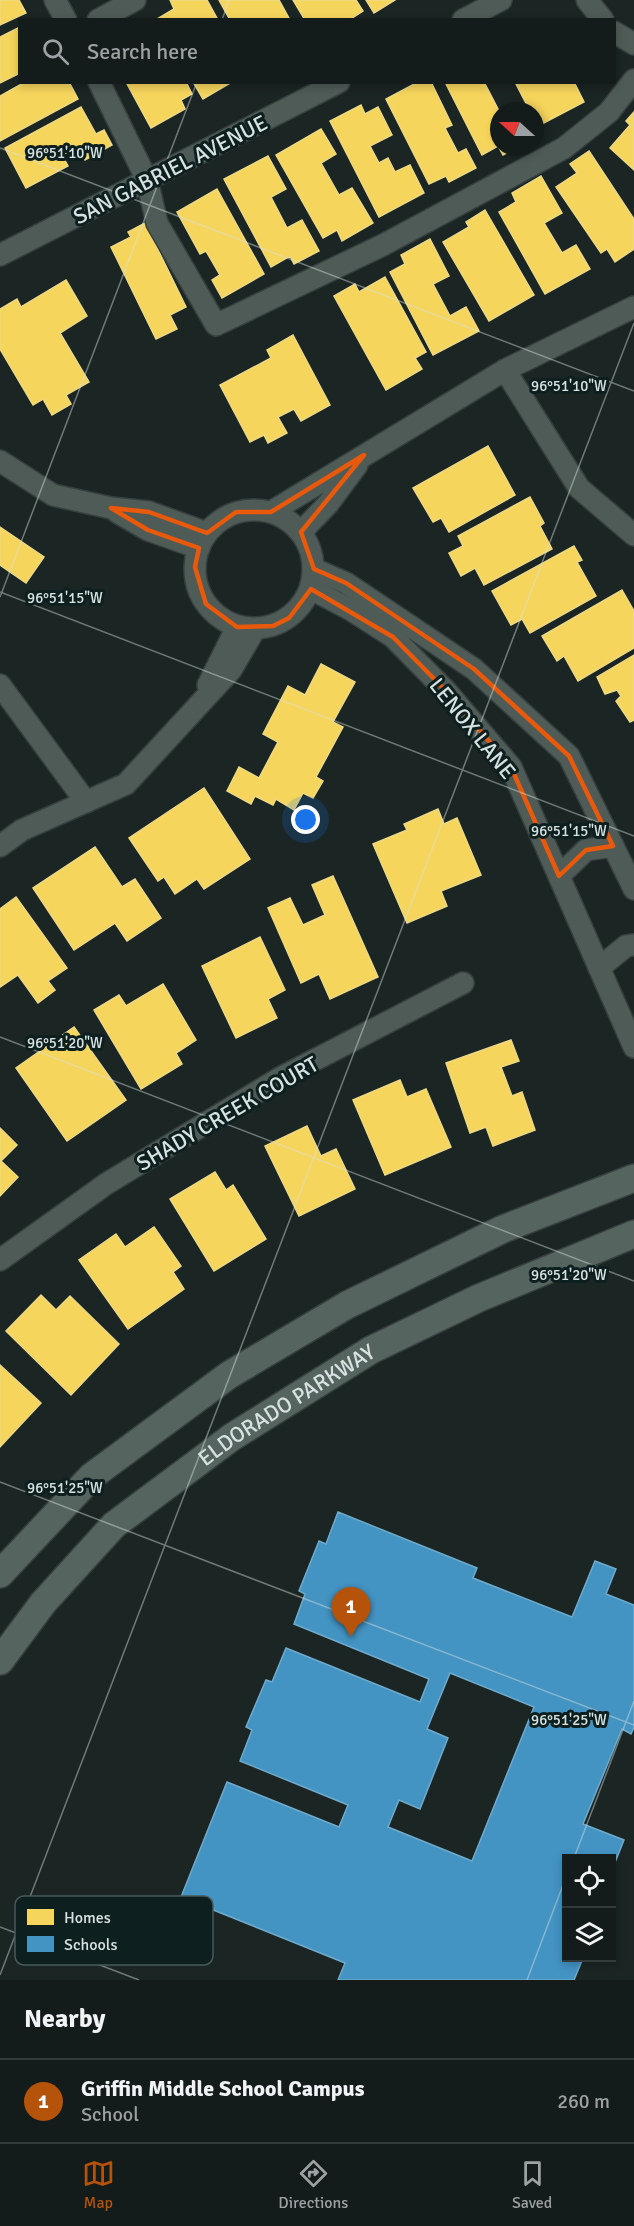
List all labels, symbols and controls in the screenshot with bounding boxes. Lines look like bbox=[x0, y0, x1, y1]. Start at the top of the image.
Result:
search box bbox=[18, 18, 616, 84]
icon: search bbox=[39, 35, 72, 68]
text: Search here bbox=[87, 38, 198, 65]
north arrow bbox=[490, 102, 544, 156]
street label: SAN GABRIEL AVENUE bbox=[69, 109, 272, 230]
text: 96°51'10"W bbox=[27, 144, 103, 162]
text: 96°51'10"W bbox=[531, 377, 607, 395]
text: 96°51'15"W bbox=[27, 589, 103, 607]
street label: LENOX LANE bbox=[424, 672, 522, 784]
your location bbox=[291, 805, 320, 834]
text: 96°51'15"W bbox=[531, 822, 607, 840]
text: 96°51'20"W bbox=[27, 1034, 103, 1052]
street label: SHADY CREEK COURT bbox=[131, 1050, 323, 1177]
text: 96°51'20"W bbox=[531, 1266, 607, 1284]
street label: ELDORADO PARKWAY bbox=[193, 1338, 380, 1472]
text: 96°51'25"W bbox=[27, 1479, 103, 1497]
pin: 1 bbox=[332, 1588, 370, 1637]
text: 96°51'25"W bbox=[531, 1711, 607, 1729]
map controls bbox=[562, 1854, 616, 1962]
button: locate bbox=[562, 1854, 616, 1908]
legend bbox=[15, 1896, 213, 1965]
text: Homes bbox=[64, 1908, 111, 1928]
button: layers bbox=[562, 1908, 616, 1962]
text: Schools bbox=[64, 1935, 117, 1955]
text: Nearby bbox=[24, 2003, 105, 2035]
text: Griffin Middle School Campus bbox=[81, 2075, 364, 2102]
text: 1 bbox=[38, 2089, 49, 2114]
text: 260 m bbox=[557, 2089, 610, 2114]
text: School bbox=[81, 2102, 139, 2127]
tab: Map bbox=[82, 2157, 115, 2213]
tab: Directions bbox=[278, 2157, 348, 2213]
tab: Saved bbox=[512, 2157, 552, 2213]

